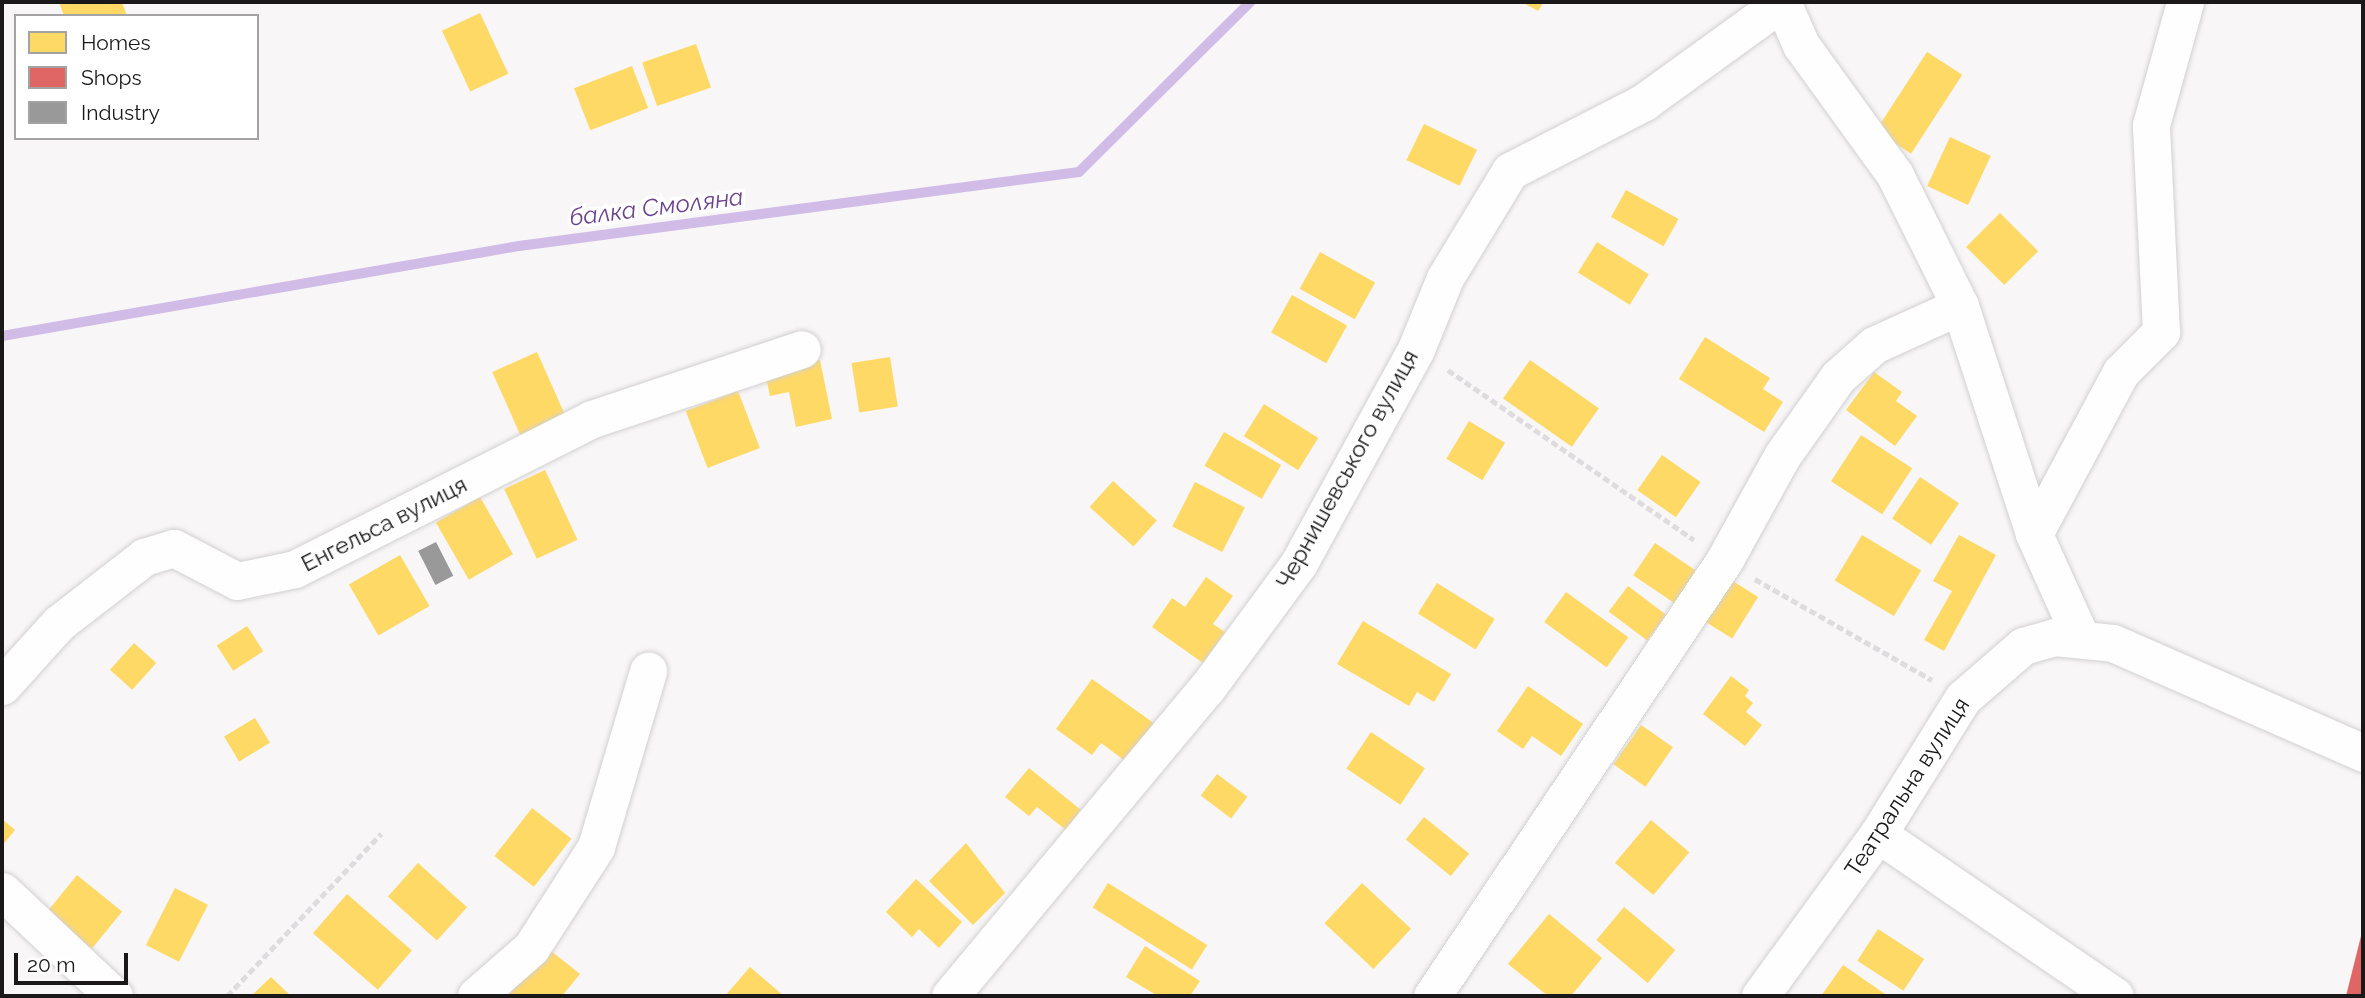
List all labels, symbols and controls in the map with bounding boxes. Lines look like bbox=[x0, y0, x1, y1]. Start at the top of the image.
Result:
legend bbox=[14, 14, 259, 140]
text: Homes bbox=[81, 30, 151, 55]
text: Shops bbox=[81, 65, 142, 90]
text: Industry bbox=[81, 100, 160, 125]
water label: балка Смоляна bbox=[567, 182, 745, 232]
street label: Чернишевського вулиця bbox=[1270, 345, 1424, 593]
street label: Енгельса вулиця bbox=[297, 470, 471, 578]
street label: Театральна вулиця bbox=[1839, 692, 1975, 882]
scale bar bbox=[18, 939, 131, 983]
text: 20 m bbox=[27, 952, 75, 977]

